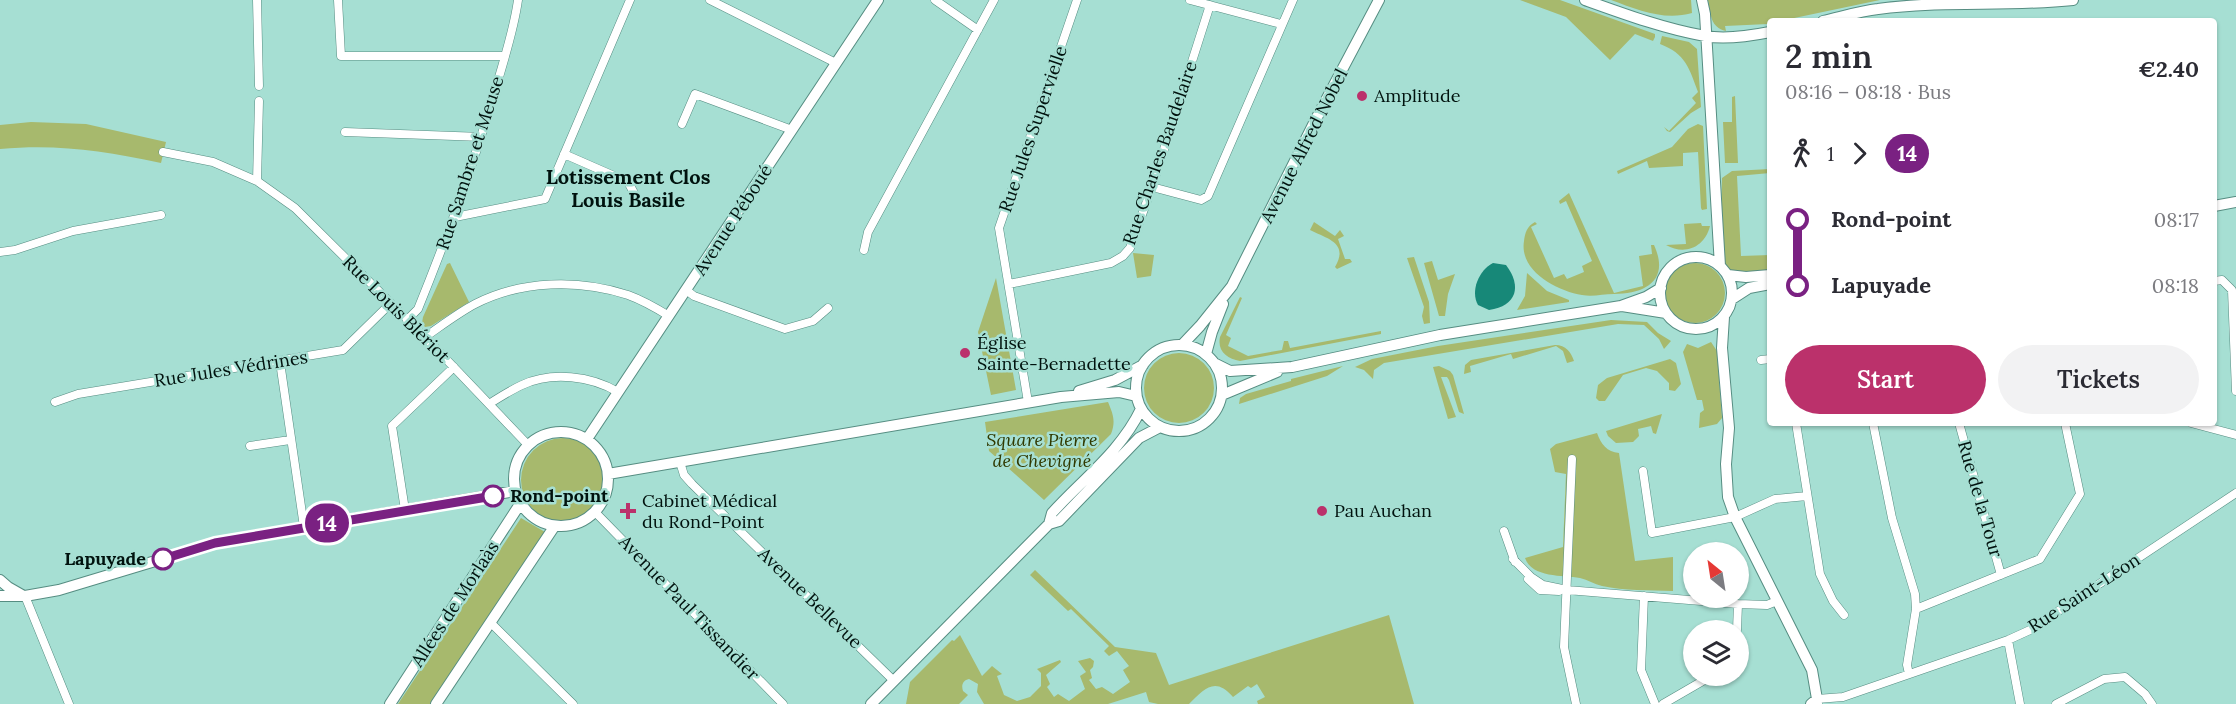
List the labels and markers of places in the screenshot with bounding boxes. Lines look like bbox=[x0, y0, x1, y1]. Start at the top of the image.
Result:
place label: Amplitude bbox=[1373, 84, 1461, 107]
marker: Amplitude bbox=[1355, 89, 1369, 103]
place label: Église Sainte-Bernadette bbox=[977, 331, 1131, 375]
marker: Église Sainte-Bernadette bbox=[958, 346, 972, 360]
place label: Rond-point bbox=[510, 484, 609, 507]
marker: Rond-point bbox=[482, 485, 504, 507]
place label: Cabinet Médical du Rond-Point bbox=[642, 489, 777, 533]
place label: Pau Auchan bbox=[1334, 499, 1432, 522]
marker: Cabinet Médical du Rond-Point bbox=[619, 502, 637, 520]
marker: Pau Auchan bbox=[1315, 504, 1329, 518]
place label: Lapuyade bbox=[64, 547, 146, 570]
marker: Lapuyade bbox=[152, 548, 174, 570]

